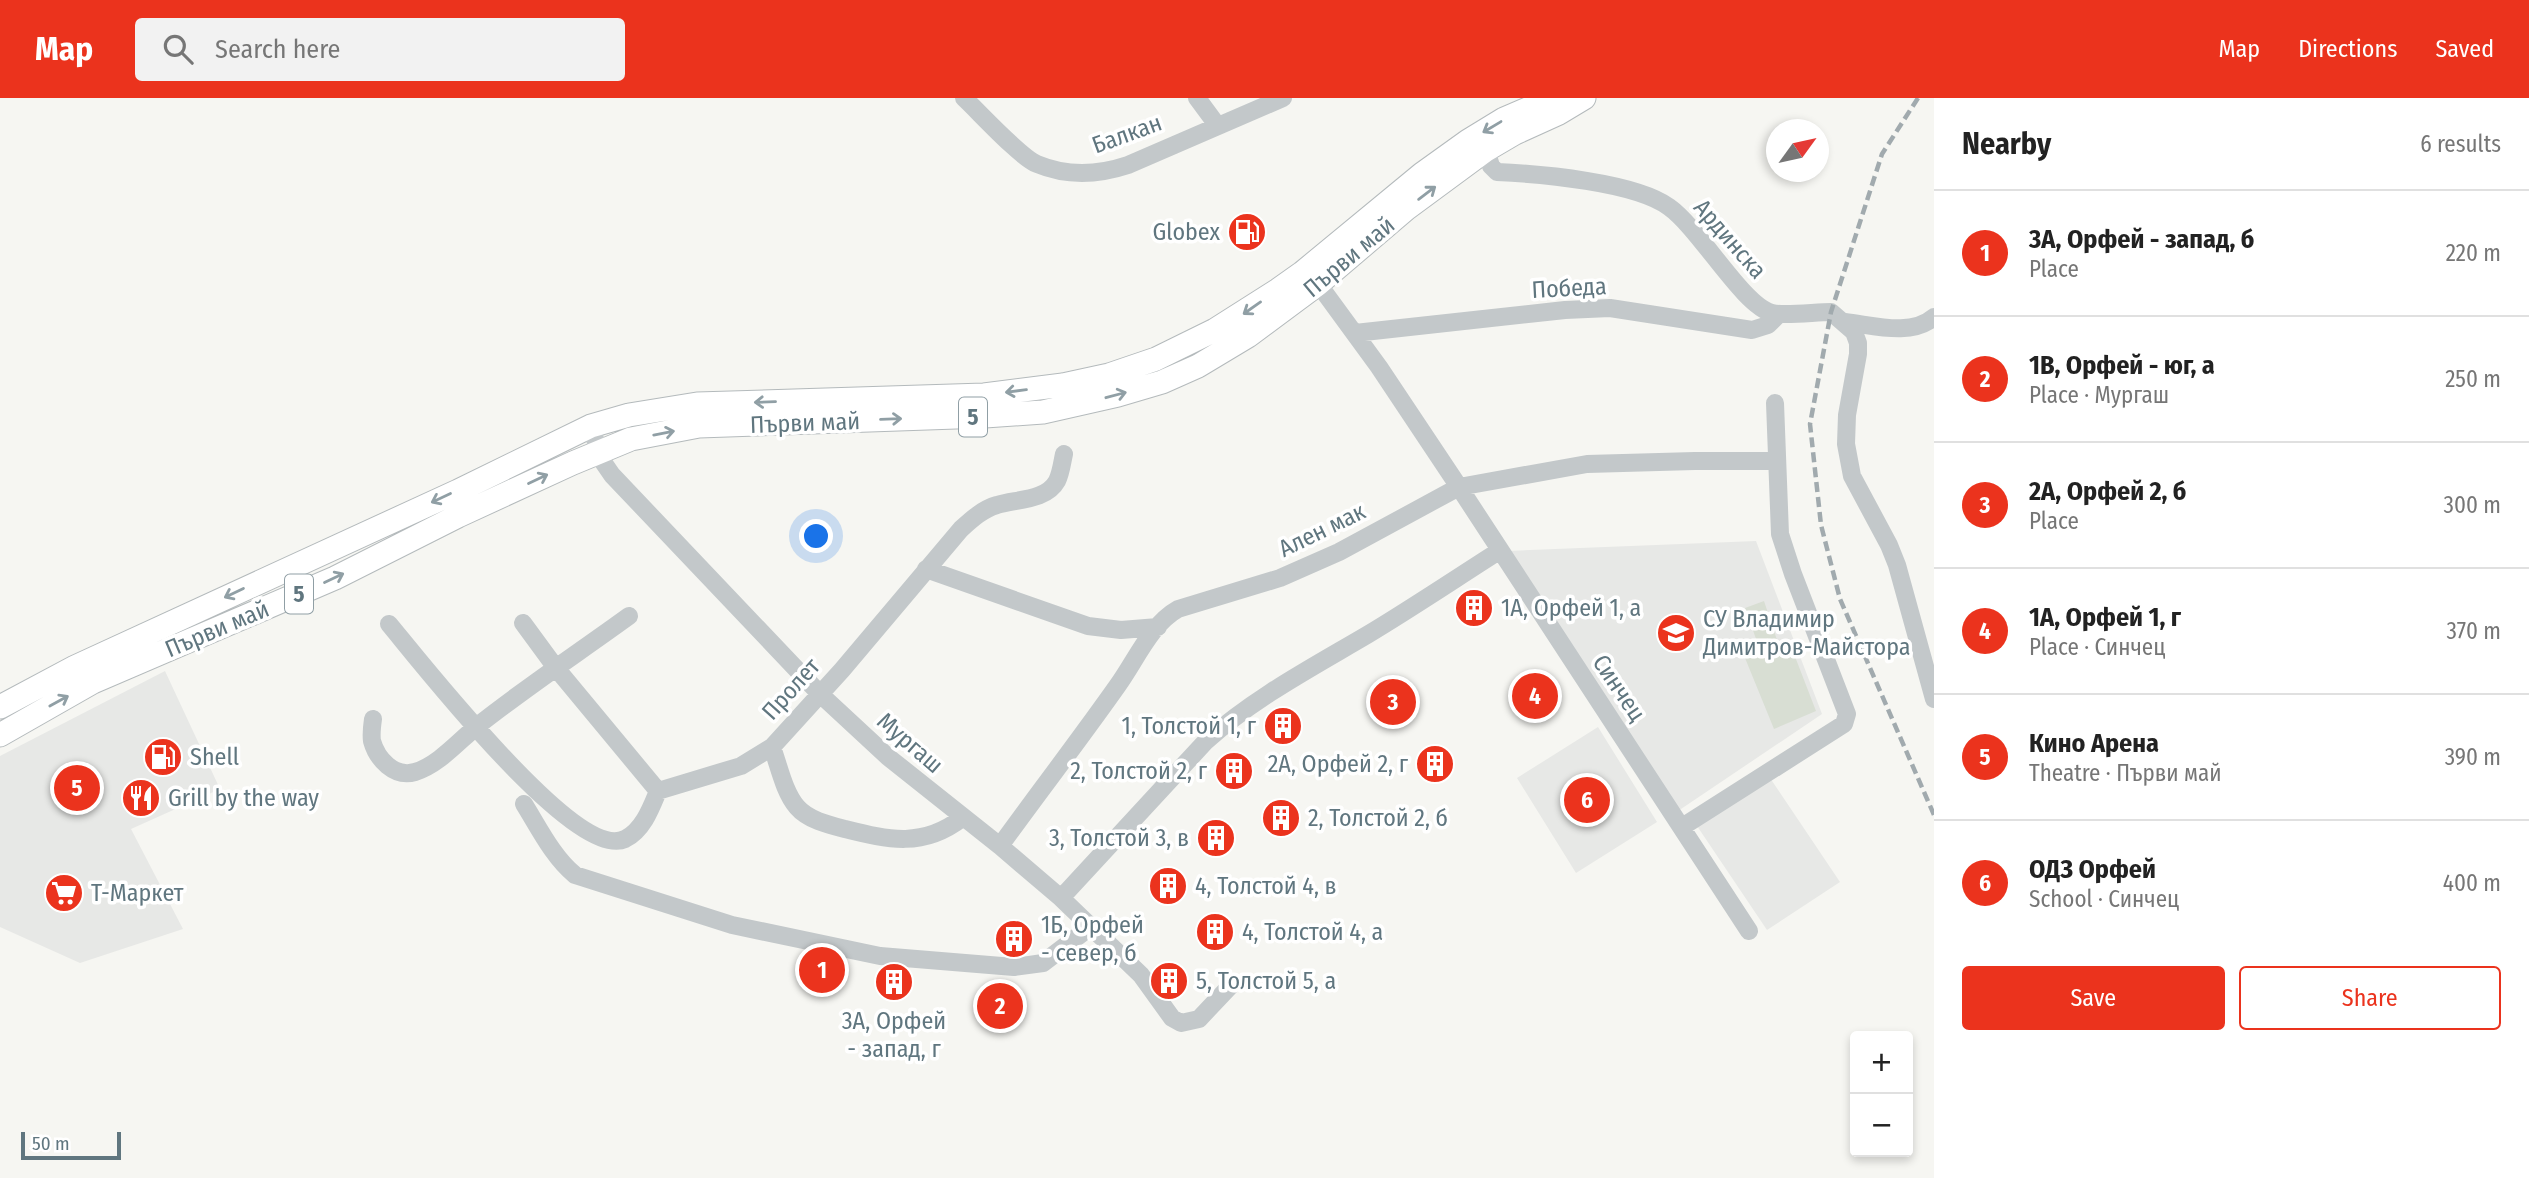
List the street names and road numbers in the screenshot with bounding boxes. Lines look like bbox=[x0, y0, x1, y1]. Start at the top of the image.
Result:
street label: Балкан bbox=[1088, 109, 1166, 159]
street label: Ардинска bbox=[1688, 194, 1772, 284]
street label: Първи май bbox=[1298, 211, 1400, 303]
street label: Победа bbox=[1531, 272, 1607, 304]
road number: 5 bbox=[959, 398, 987, 436]
street label: Първи май bbox=[750, 407, 860, 439]
street label: Ален мак bbox=[1274, 497, 1371, 563]
road number: 5 bbox=[285, 574, 313, 614]
street label: Първи май bbox=[161, 595, 273, 663]
street label: Синчец bbox=[1587, 650, 1651, 727]
street label: Пролет bbox=[756, 652, 826, 725]
street label: Мургаш bbox=[871, 707, 949, 779]

